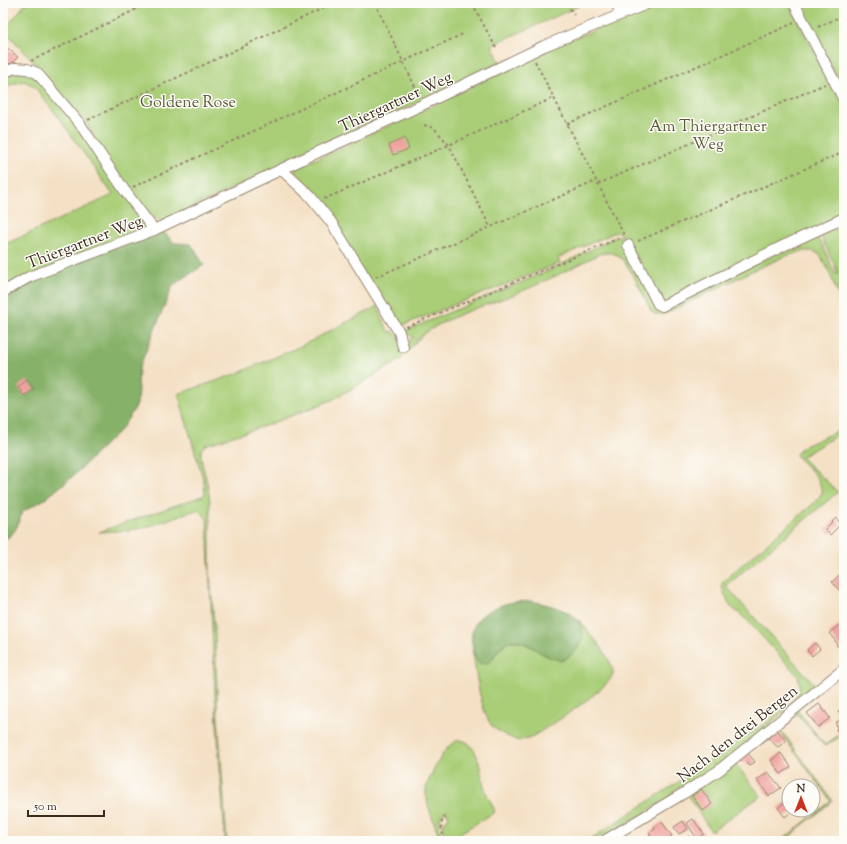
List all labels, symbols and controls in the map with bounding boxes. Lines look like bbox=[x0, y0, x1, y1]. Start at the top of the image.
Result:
street label: Thiergartner Weg bbox=[336, 67, 457, 140]
park label: Goldene Rose bbox=[140, 92, 236, 115]
park label: Am Thiergartner Weg bbox=[649, 116, 767, 157]
street label: Thiergartner Weg bbox=[24, 211, 146, 276]
street label: Nach den drei Bergen bbox=[673, 680, 804, 789]
north arrow bbox=[781, 778, 821, 818]
text: N bbox=[796, 781, 806, 797]
scale bar bbox=[28, 792, 104, 818]
text: 50 m bbox=[33, 798, 57, 816]

